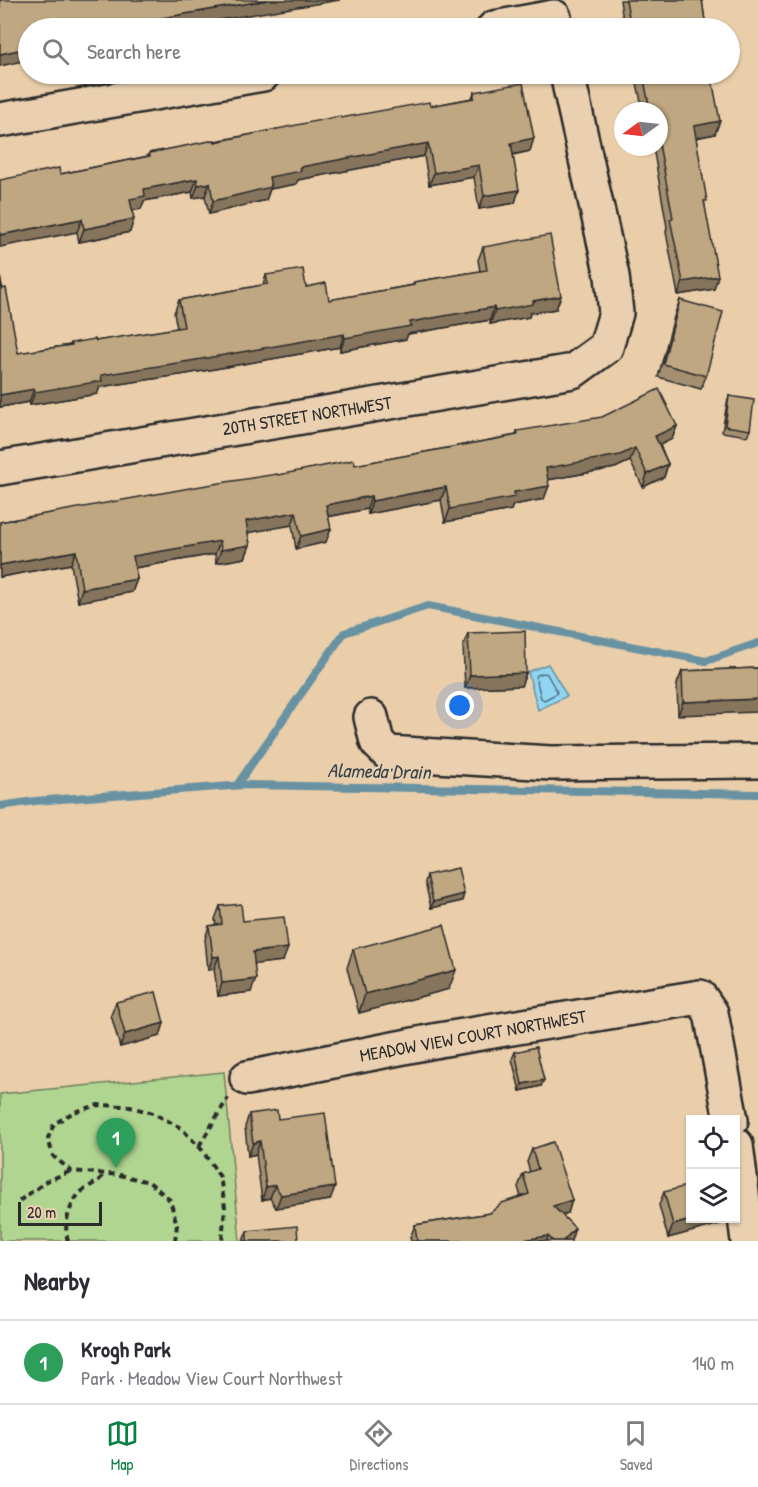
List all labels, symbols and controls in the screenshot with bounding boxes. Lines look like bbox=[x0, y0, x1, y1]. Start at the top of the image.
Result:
search box bbox=[18, 18, 740, 84]
icon: search bbox=[39, 35, 72, 68]
text: Search here bbox=[87, 36, 181, 66]
north arrow bbox=[614, 102, 668, 156]
street label: 20TH STREET NORTHWEST bbox=[220, 390, 394, 441]
your location bbox=[445, 691, 474, 720]
water label: Alameda Drain bbox=[327, 756, 433, 785]
street label: MEADOW VIEW COURT NORTHWEST bbox=[358, 1003, 589, 1068]
map controls bbox=[686, 1115, 740, 1223]
button: locate bbox=[686, 1115, 740, 1169]
pin: 1 bbox=[96, 1118, 136, 1168]
button: layers bbox=[686, 1169, 740, 1223]
scale bar bbox=[18, 1199, 102, 1226]
text: 20 m bbox=[27, 1201, 56, 1223]
text: Nearby bbox=[24, 1263, 90, 1298]
text: Krogh Park bbox=[81, 1334, 171, 1364]
text: 1 bbox=[40, 1349, 47, 1376]
text: 140 m bbox=[692, 1349, 734, 1376]
text: Park · Meadow View Court Northwest bbox=[81, 1364, 342, 1391]
tab: Map bbox=[106, 1417, 139, 1475]
tab: Directions bbox=[350, 1417, 408, 1475]
tab: Saved bbox=[619, 1417, 652, 1475]

